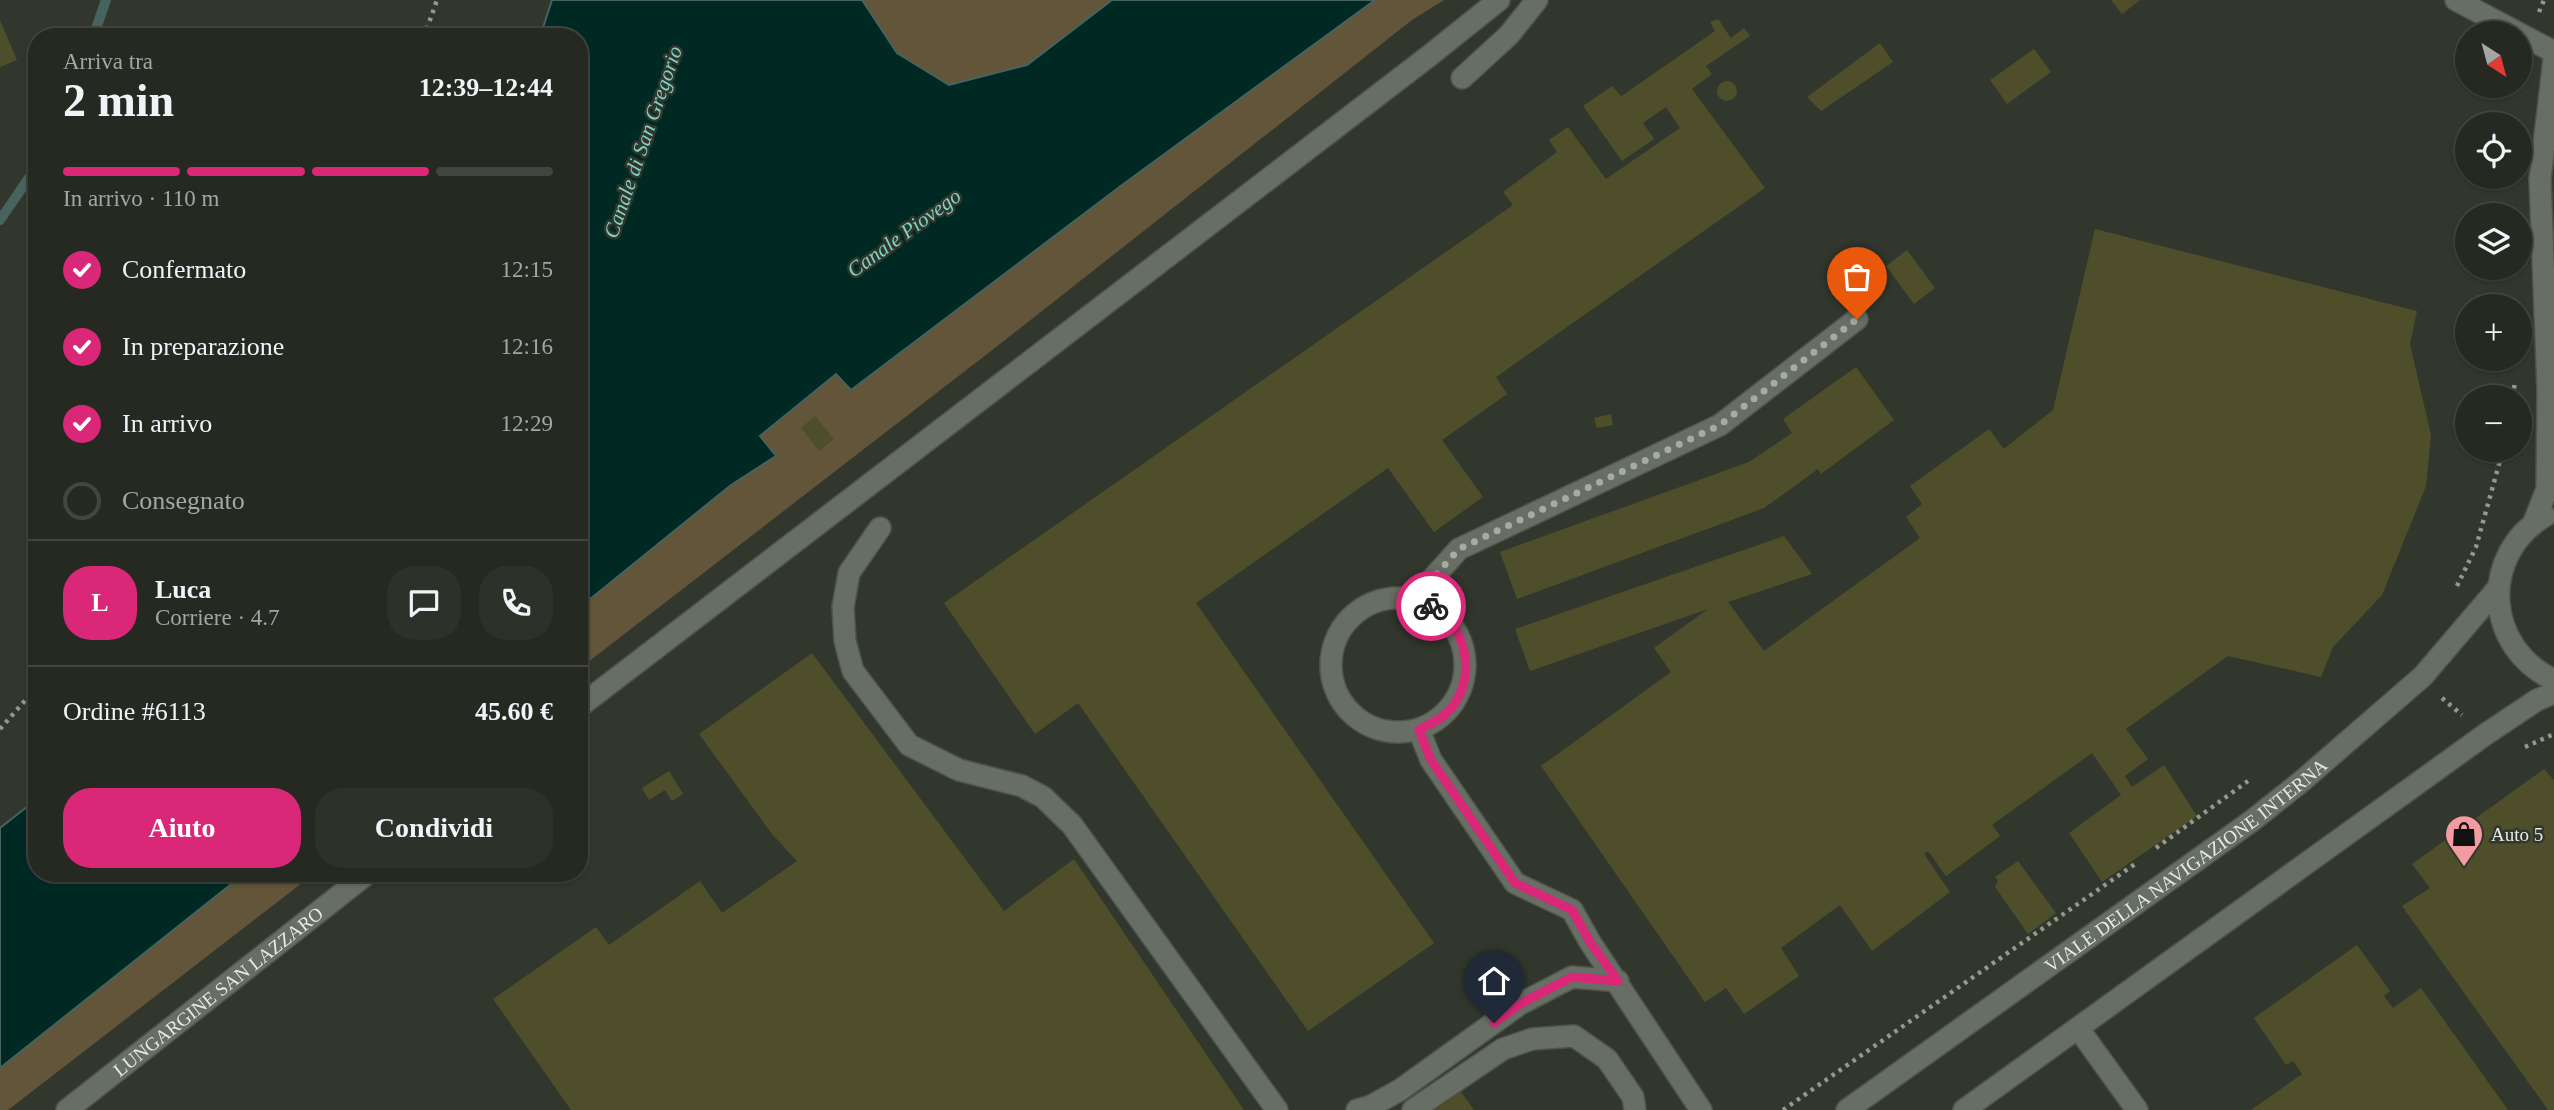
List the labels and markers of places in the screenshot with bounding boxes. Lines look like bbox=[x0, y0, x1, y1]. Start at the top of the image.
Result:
pin bbox=[1827, 247, 1887, 319]
shop icon: Auto 5 bbox=[2443, 813, 2485, 868]
place label: Auto 5 bbox=[2491, 824, 2543, 845]
pin bbox=[1464, 951, 1524, 1023]

